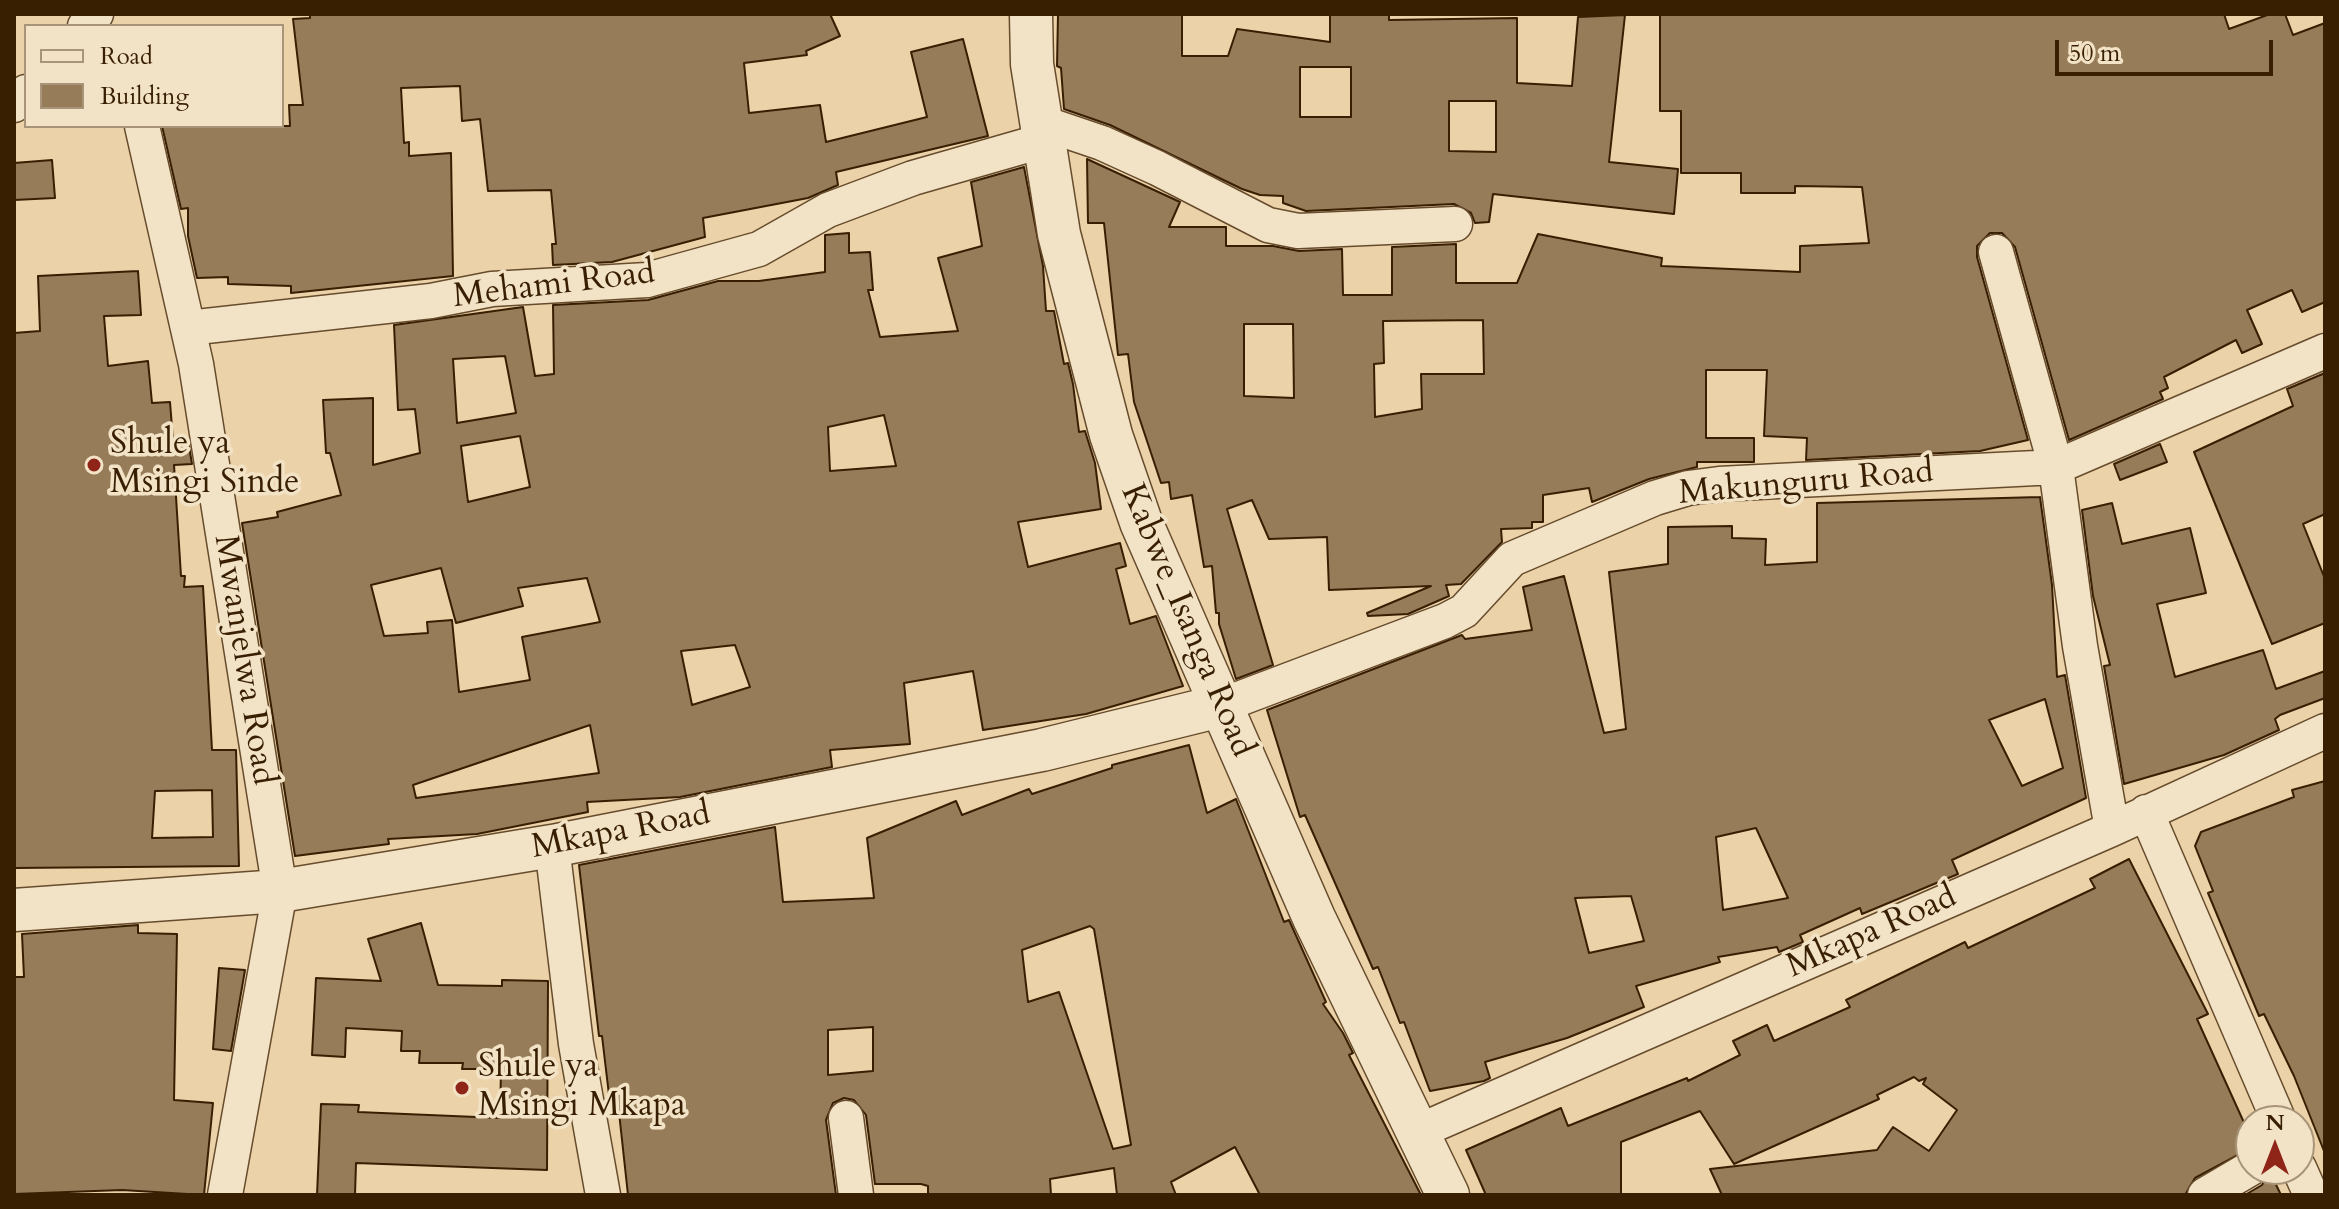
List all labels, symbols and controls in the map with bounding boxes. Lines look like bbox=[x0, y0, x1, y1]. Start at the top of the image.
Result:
legend bbox=[24, 24, 284, 128]
scale bar bbox=[2059, 24, 2277, 74]
text: 50 m bbox=[2069, 37, 2120, 70]
text: Road bbox=[100, 40, 153, 73]
text: Building bbox=[100, 80, 189, 113]
street label: Mehami Road bbox=[451, 253, 657, 319]
place label: Shule ya Msingi Sinde bbox=[110, 425, 299, 504]
street label: Makunguru Road bbox=[1677, 453, 1935, 515]
marker: Shule ya Msingi Sinde bbox=[85, 456, 103, 474]
street label: Kabwe_Isanga Road bbox=[1110, 478, 1262, 764]
street label: Mwanjelwa Road bbox=[203, 532, 283, 788]
street label: Mkapa Road bbox=[528, 795, 714, 869]
street label: Mkapa Road bbox=[1781, 877, 1963, 989]
place label: Shule ya Msingi Mkapa bbox=[478, 1048, 686, 1128]
marker: Shule ya Msingi Mkapa bbox=[453, 1079, 471, 1097]
north arrow bbox=[2235, 1105, 2315, 1185]
text: N bbox=[2265, 1108, 2285, 1138]

